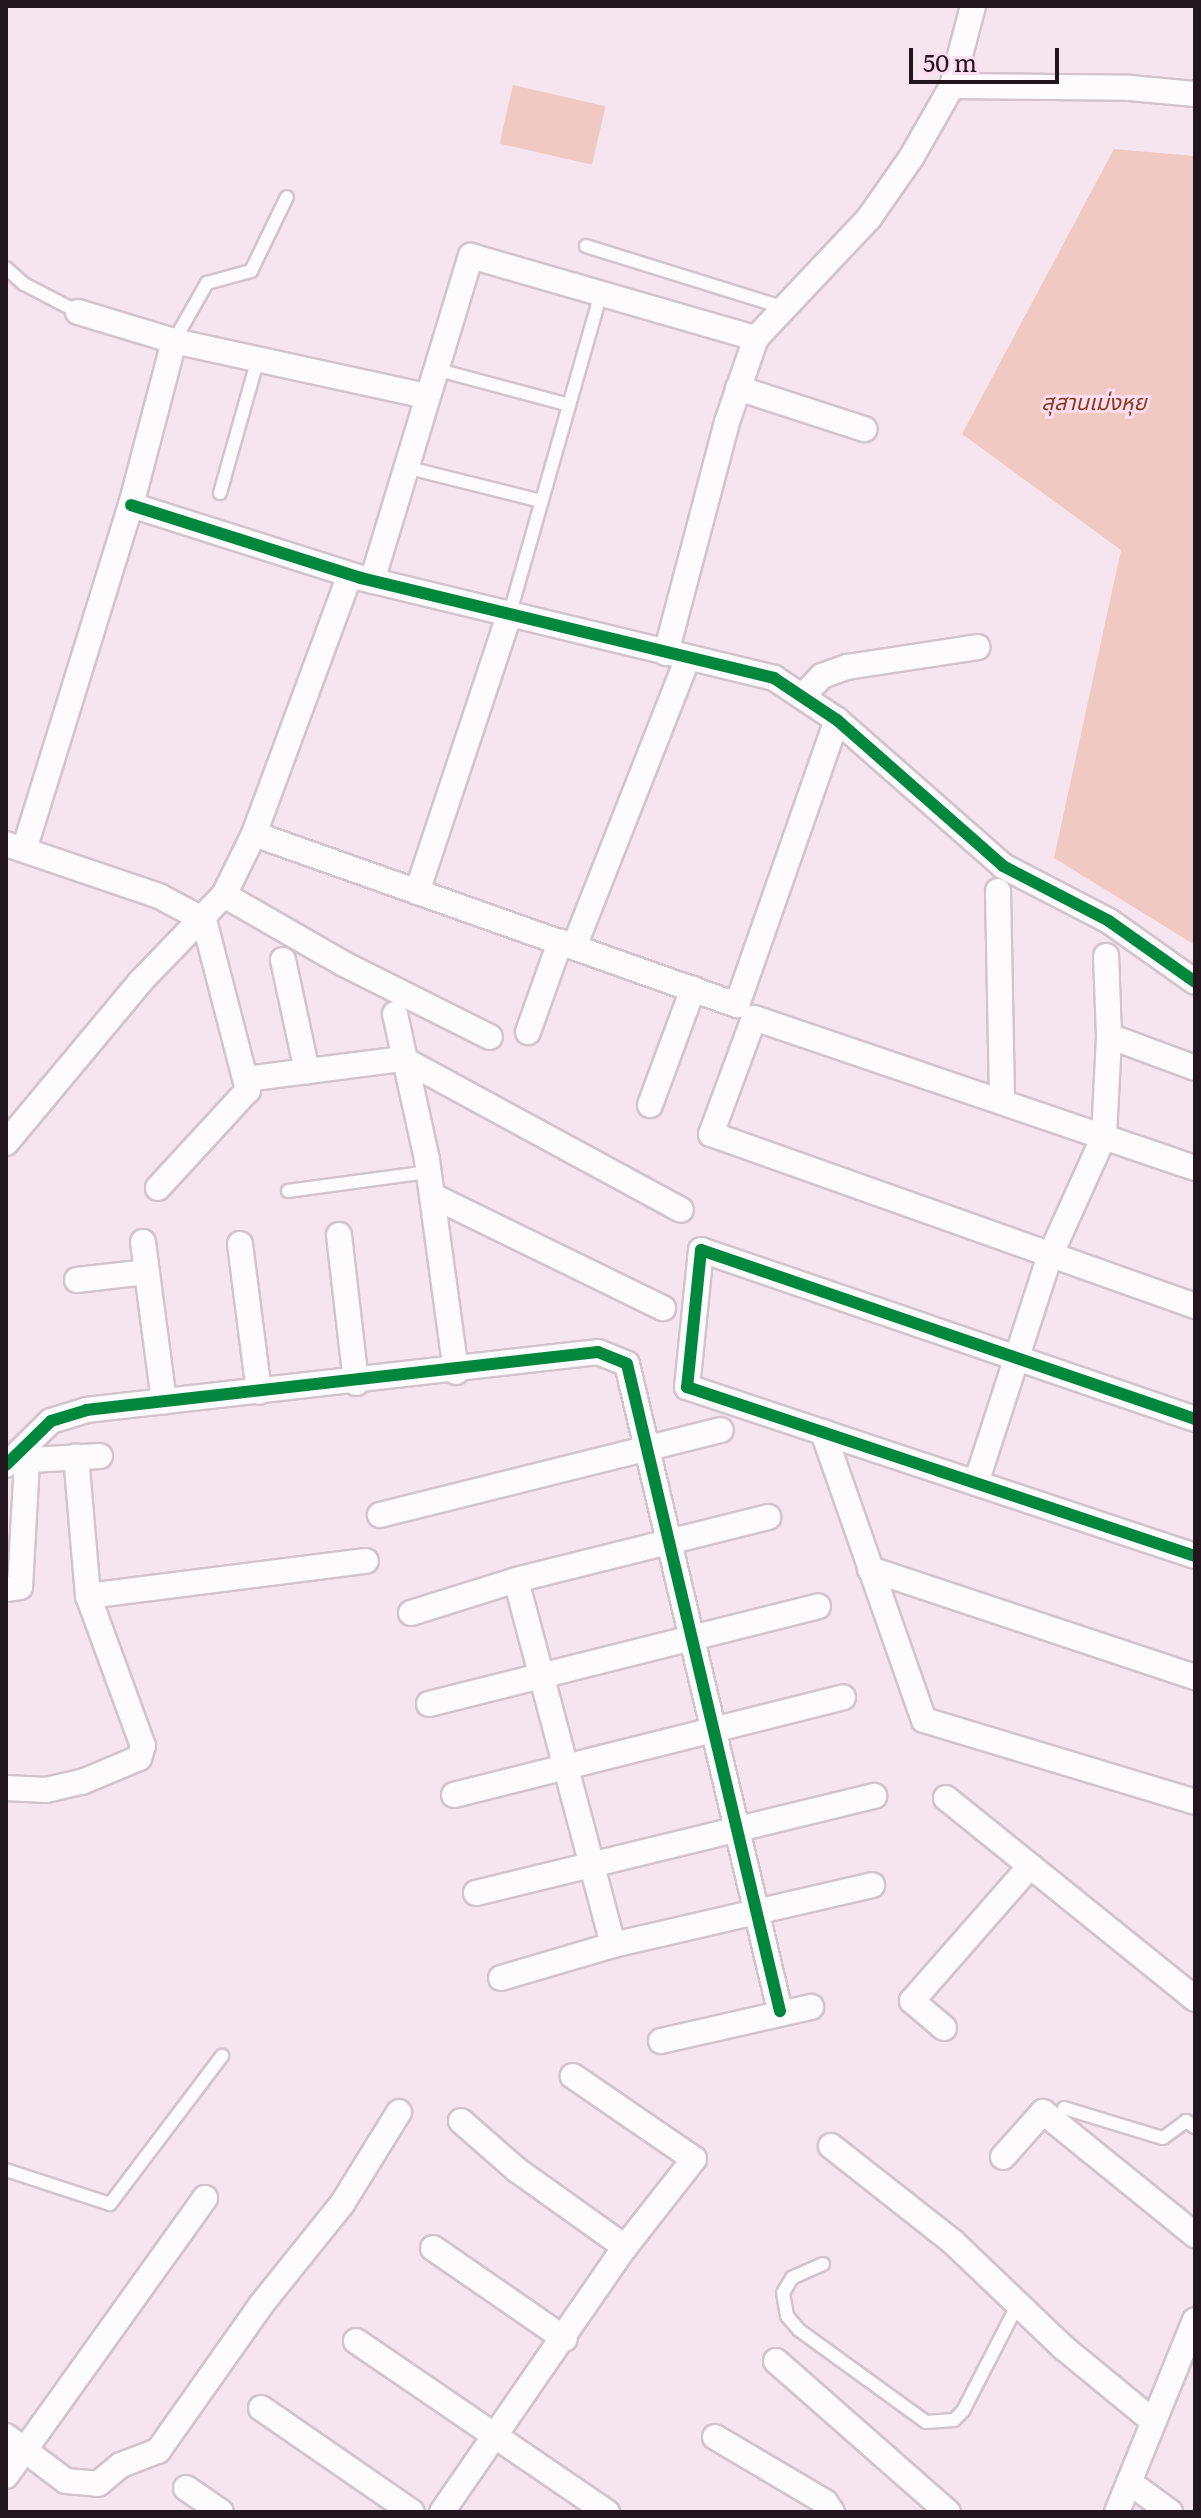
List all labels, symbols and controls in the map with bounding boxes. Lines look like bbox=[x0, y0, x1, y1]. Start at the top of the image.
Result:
scale bar bbox=[913, 32, 1063, 82]
text: 50 m bbox=[923, 44, 977, 79]
park label: สุสานเม่งหุย bbox=[1041, 388, 1147, 414]

